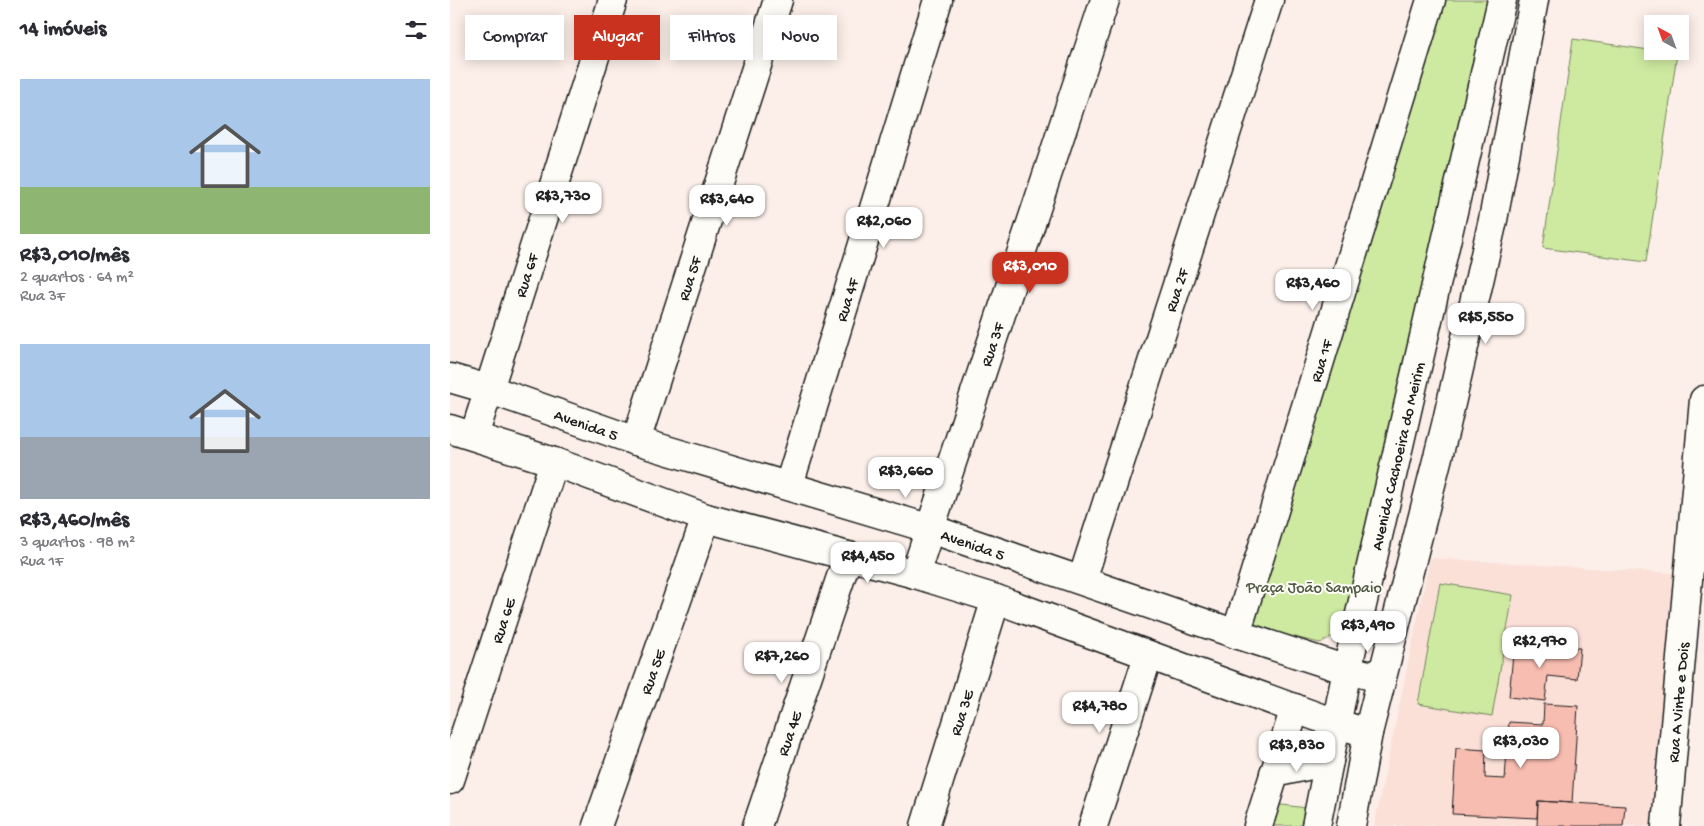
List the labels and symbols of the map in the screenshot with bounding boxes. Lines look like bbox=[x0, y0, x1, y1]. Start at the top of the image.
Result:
north arrow bbox=[1644, 15, 1689, 60]
pin: R$3,730 bbox=[517, 182, 609, 224]
pin: R$3,640 bbox=[681, 184, 773, 227]
pin: R$2,060 bbox=[838, 206, 930, 249]
street label: Rua 6F bbox=[513, 251, 545, 300]
pin: R$3,010 bbox=[984, 252, 1076, 294]
street label: Rua 5F bbox=[676, 254, 708, 304]
street label: Rua 2F bbox=[1163, 266, 1195, 315]
pin: R$3,460 bbox=[1267, 268, 1359, 311]
street label: Rua 4F bbox=[834, 276, 865, 325]
pin: R$5,550 bbox=[1440, 302, 1532, 345]
street label: Rua 3F bbox=[978, 320, 1011, 370]
street label: Rua 1F bbox=[1308, 337, 1339, 385]
street label: Avenida Cachoeira do Meirim bbox=[1369, 360, 1431, 553]
street label: Avenida 5 bbox=[551, 407, 620, 447]
pin: R$3,660 bbox=[860, 456, 952, 499]
street label: Avenida 5 bbox=[938, 527, 1007, 567]
pin: R$4,450 bbox=[822, 542, 914, 584]
park label: Praça João Sampaio bbox=[1245, 580, 1382, 599]
street label: Rua 6E bbox=[489, 595, 522, 647]
pin: R$3,490 bbox=[1322, 610, 1414, 653]
pin: R$2,970 bbox=[1494, 626, 1586, 669]
street label: Rua A Vinte e Dois bbox=[1666, 641, 1695, 764]
pin: R$7,260 bbox=[736, 642, 828, 684]
street label: Rua 5E bbox=[638, 646, 672, 698]
street label: Rua 3E bbox=[948, 687, 980, 739]
pin: R$4,780 bbox=[1054, 692, 1146, 734]
street label: Rua 4E bbox=[775, 708, 808, 759]
pin: R$3,030 bbox=[1475, 726, 1567, 769]
pin: R$3,830 bbox=[1251, 730, 1343, 773]

